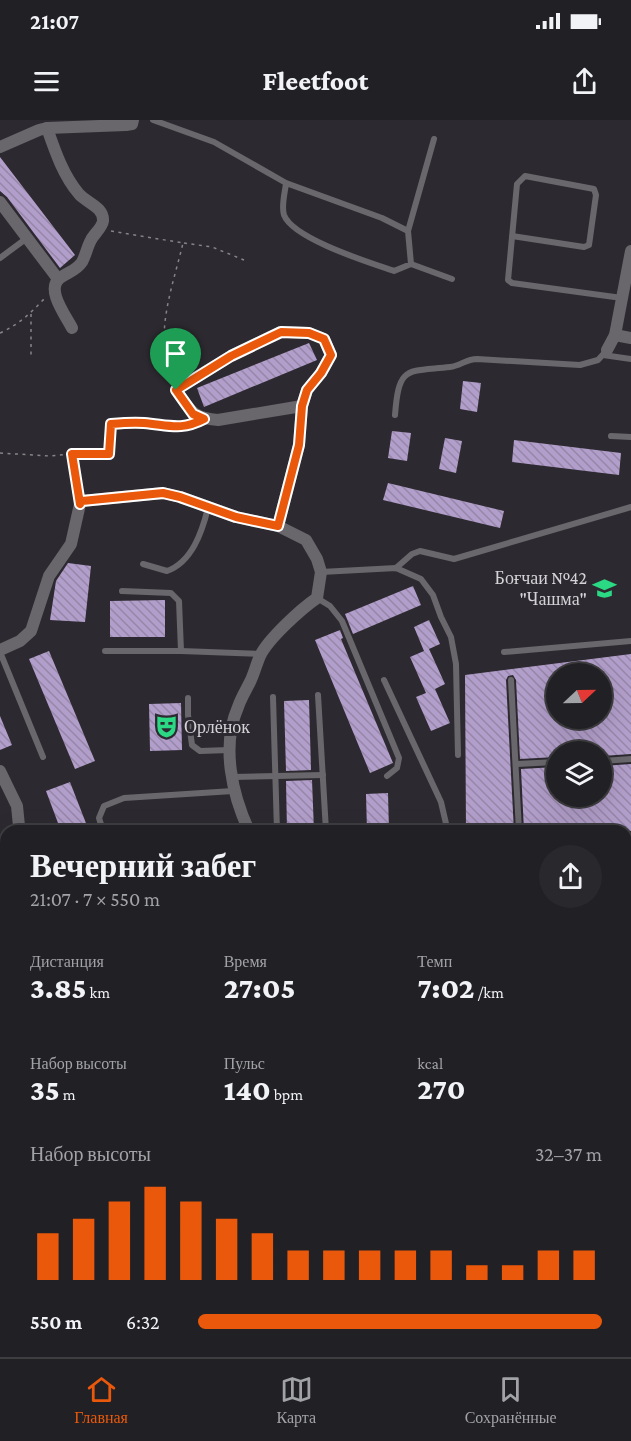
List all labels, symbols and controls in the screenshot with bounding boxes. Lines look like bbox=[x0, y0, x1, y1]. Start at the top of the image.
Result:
text: 21:07 bbox=[30, 9, 79, 34]
icon: menu bbox=[30, 65, 63, 98]
icon: share bbox=[568, 65, 601, 98]
text: Fleetfoot bbox=[263, 66, 368, 96]
pin bbox=[150, 328, 201, 390]
icon: arrive bbox=[159, 337, 192, 370]
place label: Боғчаи №42 "Чашма" bbox=[495, 568, 587, 609]
school or university icon: Боғчаи №42 "Чашма" bbox=[592, 575, 618, 601]
north arrow bbox=[546, 663, 612, 729]
map controls bbox=[546, 663, 612, 807]
theatre icon: Орлёнок bbox=[153, 714, 179, 740]
place label: Орлёнок bbox=[184, 717, 250, 737]
button: layers bbox=[546, 741, 612, 807]
button: share bbox=[539, 845, 602, 908]
text: Вечерний забег bbox=[30, 847, 256, 884]
text: 21:07 · 7 × 550 m bbox=[30, 888, 160, 910]
text: Дистанция bbox=[30, 953, 104, 970]
text: Время bbox=[224, 953, 267, 970]
text: Темп bbox=[417, 953, 452, 970]
text: 3.85 bbox=[30, 971, 87, 1004]
text: 27:05 bbox=[224, 971, 295, 1004]
text: 7:02 bbox=[417, 971, 475, 1004]
text: km bbox=[87, 984, 110, 1001]
text: /km bbox=[475, 984, 504, 1001]
text: Набор высоты bbox=[30, 1055, 127, 1072]
text: Пульс bbox=[224, 1055, 265, 1072]
text: kcal bbox=[417, 1055, 443, 1072]
text: 270 bbox=[417, 1072, 465, 1105]
text: 35 bbox=[30, 1073, 60, 1106]
text: 140 bbox=[224, 1073, 271, 1106]
text: m bbox=[60, 1086, 76, 1103]
text: bpm bbox=[271, 1086, 303, 1103]
text: Набор высоты bbox=[30, 1143, 151, 1165]
text: 32–37 m bbox=[535, 1143, 602, 1165]
text: 550 m bbox=[30, 1311, 82, 1333]
text: 6:32 bbox=[126, 1311, 160, 1333]
tab: Главная bbox=[74, 1373, 128, 1427]
tab: Карта bbox=[277, 1373, 316, 1427]
tab: Сохранённые bbox=[465, 1373, 557, 1427]

